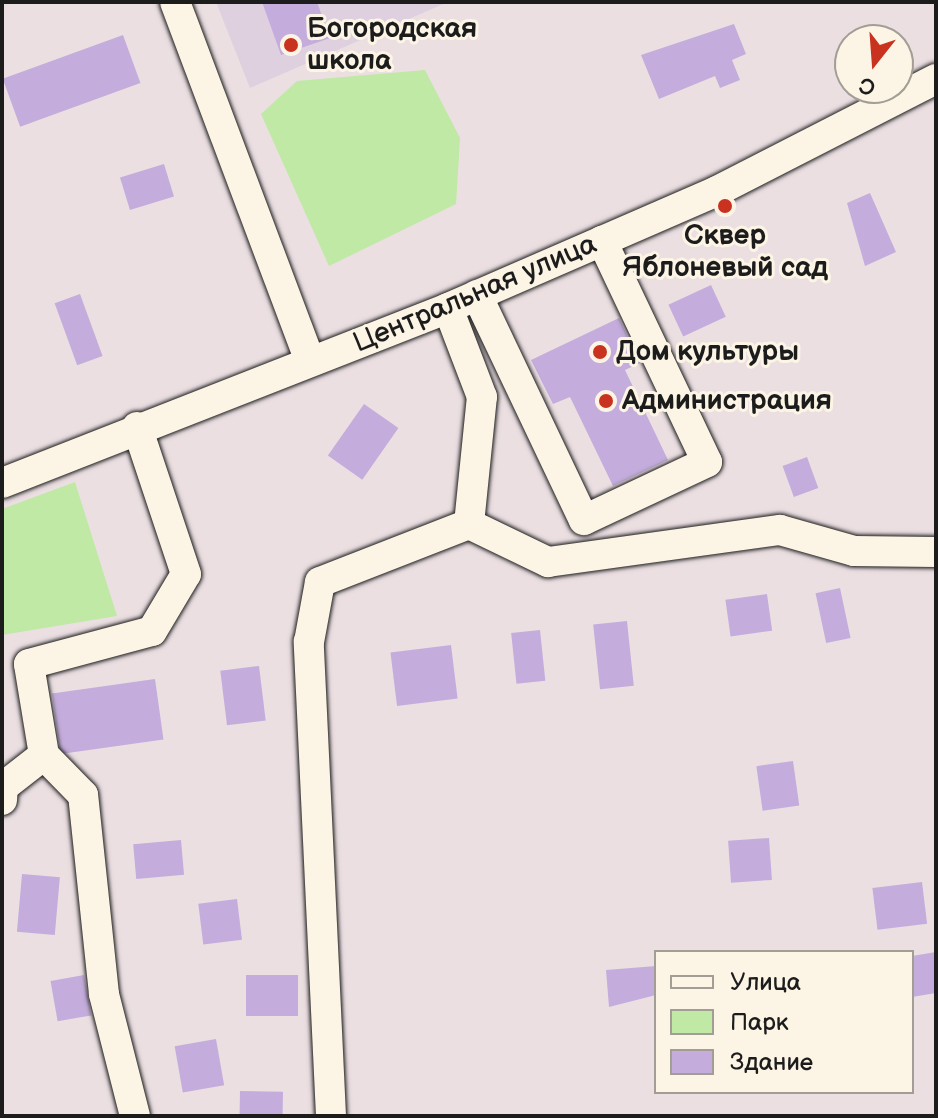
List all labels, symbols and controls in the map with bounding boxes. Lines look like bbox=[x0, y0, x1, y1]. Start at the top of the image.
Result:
place label: Богородская школа bbox=[307, 12, 477, 78]
north arrow bbox=[834, 24, 914, 104]
marker: Богородская школа bbox=[282, 36, 300, 54]
text: С bbox=[856, 70, 879, 101]
marker: Сквер Яблоневый сад bbox=[716, 197, 734, 215]
place label: Сквер Яблоневый сад bbox=[622, 219, 828, 285]
street label: Центральная улица bbox=[348, 228, 602, 360]
place label: Дом культуры bbox=[616, 335, 799, 369]
marker: Дом культуры bbox=[591, 343, 609, 361]
place label: Администрация bbox=[622, 384, 832, 418]
marker: Администрация bbox=[597, 392, 615, 410]
legend bbox=[654, 950, 914, 1094]
text: Улица bbox=[730, 968, 801, 997]
text: Парк bbox=[730, 1008, 788, 1037]
text: Здание bbox=[730, 1048, 813, 1077]

